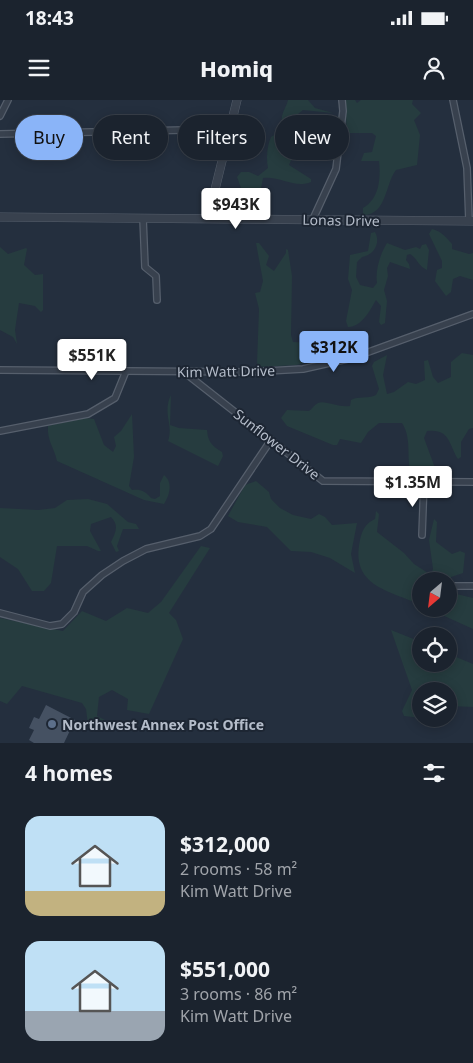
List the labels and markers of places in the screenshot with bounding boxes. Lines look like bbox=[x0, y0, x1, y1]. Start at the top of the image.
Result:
pin: $943K bbox=[201, 188, 271, 230]
pin: $312K bbox=[299, 330, 369, 373]
pin: $551K bbox=[57, 338, 127, 381]
pin: $1.35M bbox=[372, 466, 454, 508]
place label: Northwest Annex Post Office bbox=[62, 715, 264, 734]
marker: Northwest Annex Post Office bbox=[46, 718, 58, 730]

